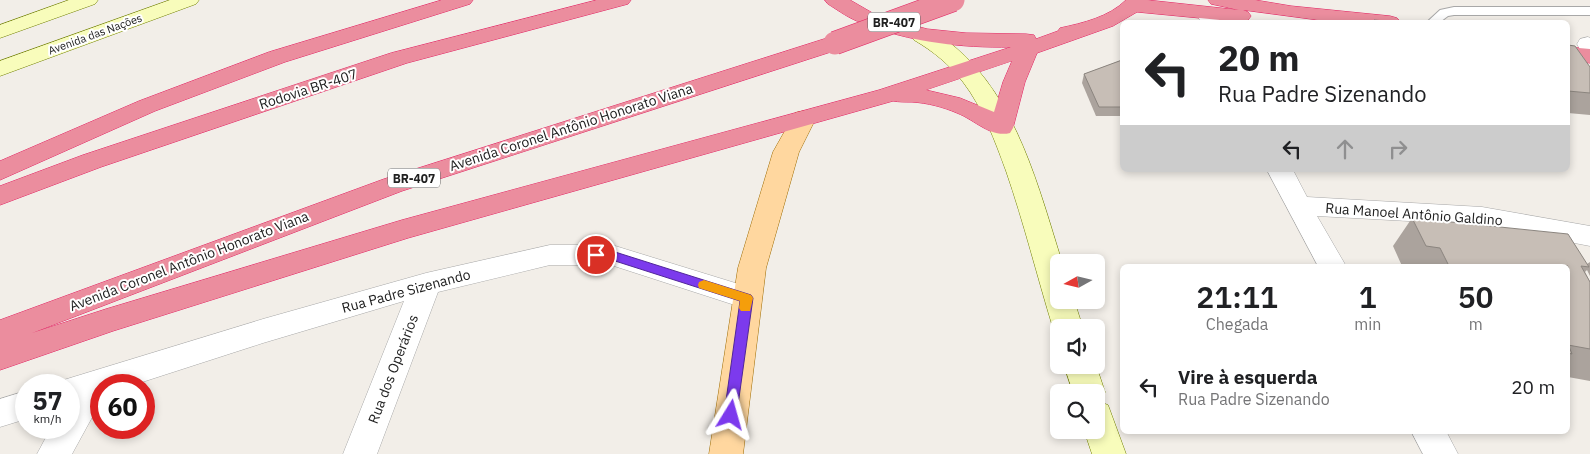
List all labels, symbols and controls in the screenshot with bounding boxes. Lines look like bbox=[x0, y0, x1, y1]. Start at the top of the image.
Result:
street label: Avenida das Nações bbox=[46, 11, 144, 57]
road number: BR-407 bbox=[868, 13, 920, 32]
text: 20 m bbox=[1218, 35, 1300, 81]
icon: left bbox=[1135, 40, 1200, 105]
street label: Rodovia BR-407 bbox=[257, 65, 359, 113]
street label: Avenida Coronel Antônio Honorato Viana bbox=[447, 79, 696, 175]
text: Rua Padre Sizenando bbox=[1218, 79, 1427, 108]
icon: left bbox=[1278, 135, 1306, 163]
icon: ahead bbox=[1331, 135, 1359, 163]
icon: right bbox=[1384, 135, 1412, 163]
road number: BR-407 bbox=[388, 168, 440, 188]
street label: Rua Manoel Antônio Galdino bbox=[1325, 199, 1503, 229]
street label: Avenida Coronel Antônio Honorato Viana bbox=[67, 207, 312, 315]
pin bbox=[575, 234, 617, 276]
icon: arrive bbox=[582, 241, 610, 269]
north arrow bbox=[1050, 254, 1105, 309]
map controls bbox=[1050, 254, 1105, 439]
street label: Rua Padre Sizenando bbox=[340, 265, 473, 317]
text: 21:11 bbox=[1196, 277, 1278, 316]
text: 1 bbox=[1359, 277, 1377, 316]
text: 50 bbox=[1458, 277, 1494, 316]
street label: Rua dos Operários bbox=[364, 312, 422, 426]
text: Chegada bbox=[1206, 314, 1268, 334]
text: min bbox=[1354, 314, 1381, 334]
text: m bbox=[1469, 314, 1483, 334]
button: sound bbox=[1050, 319, 1105, 374]
text: Vire à esquerda bbox=[1178, 365, 1318, 389]
icon: left bbox=[1135, 373, 1163, 401]
speed limit sign: 60 bbox=[90, 374, 155, 439]
text: 20 m bbox=[1511, 375, 1555, 399]
text: 57 bbox=[32, 384, 63, 417]
button: search bbox=[1050, 384, 1105, 439]
position arrow bbox=[704, 388, 756, 440]
text: Rua Padre Sizenando bbox=[1178, 389, 1330, 409]
text: km/h bbox=[33, 411, 62, 426]

